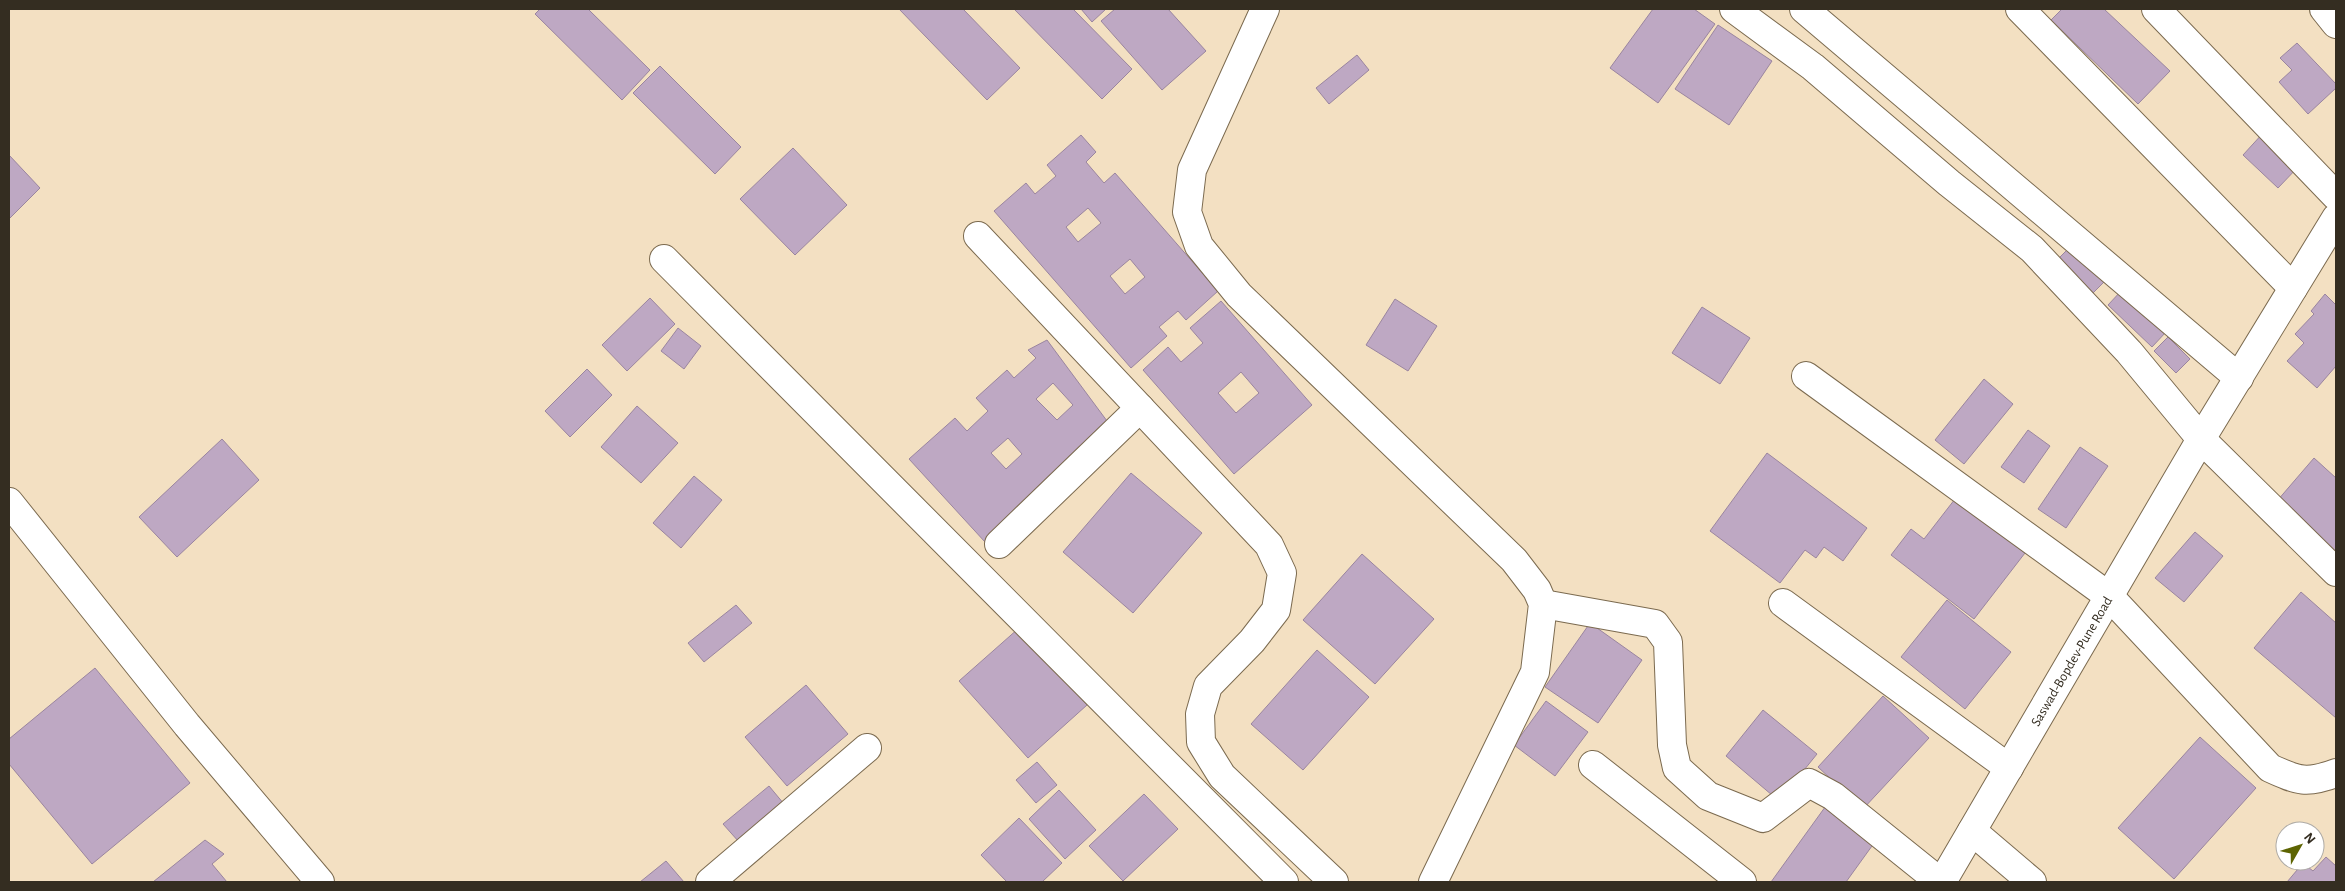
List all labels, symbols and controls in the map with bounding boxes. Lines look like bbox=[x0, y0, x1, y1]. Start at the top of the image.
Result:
street label: Saswad-Bopdev-Pune Road bbox=[2029, 594, 2115, 729]
north arrow bbox=[2275, 821, 2325, 871]
text: N bbox=[2301, 830, 2318, 847]

